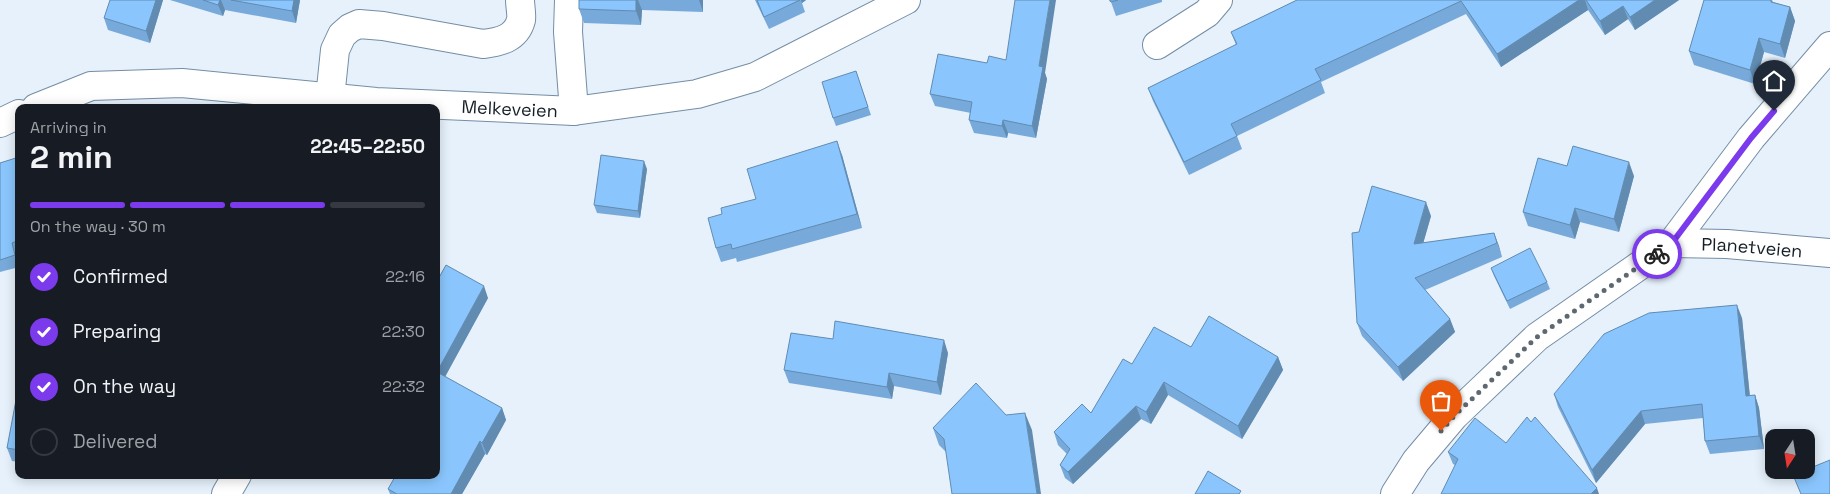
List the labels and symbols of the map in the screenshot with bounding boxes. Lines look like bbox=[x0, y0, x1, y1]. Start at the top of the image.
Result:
pin bbox=[1753, 60, 1795, 111]
street label: Melkeveien bbox=[461, 94, 558, 122]
courier bbox=[1632, 229, 1682, 279]
street label: Planetveien bbox=[1701, 232, 1803, 262]
pin bbox=[1420, 380, 1462, 431]
north arrow bbox=[1765, 429, 1815, 479]

